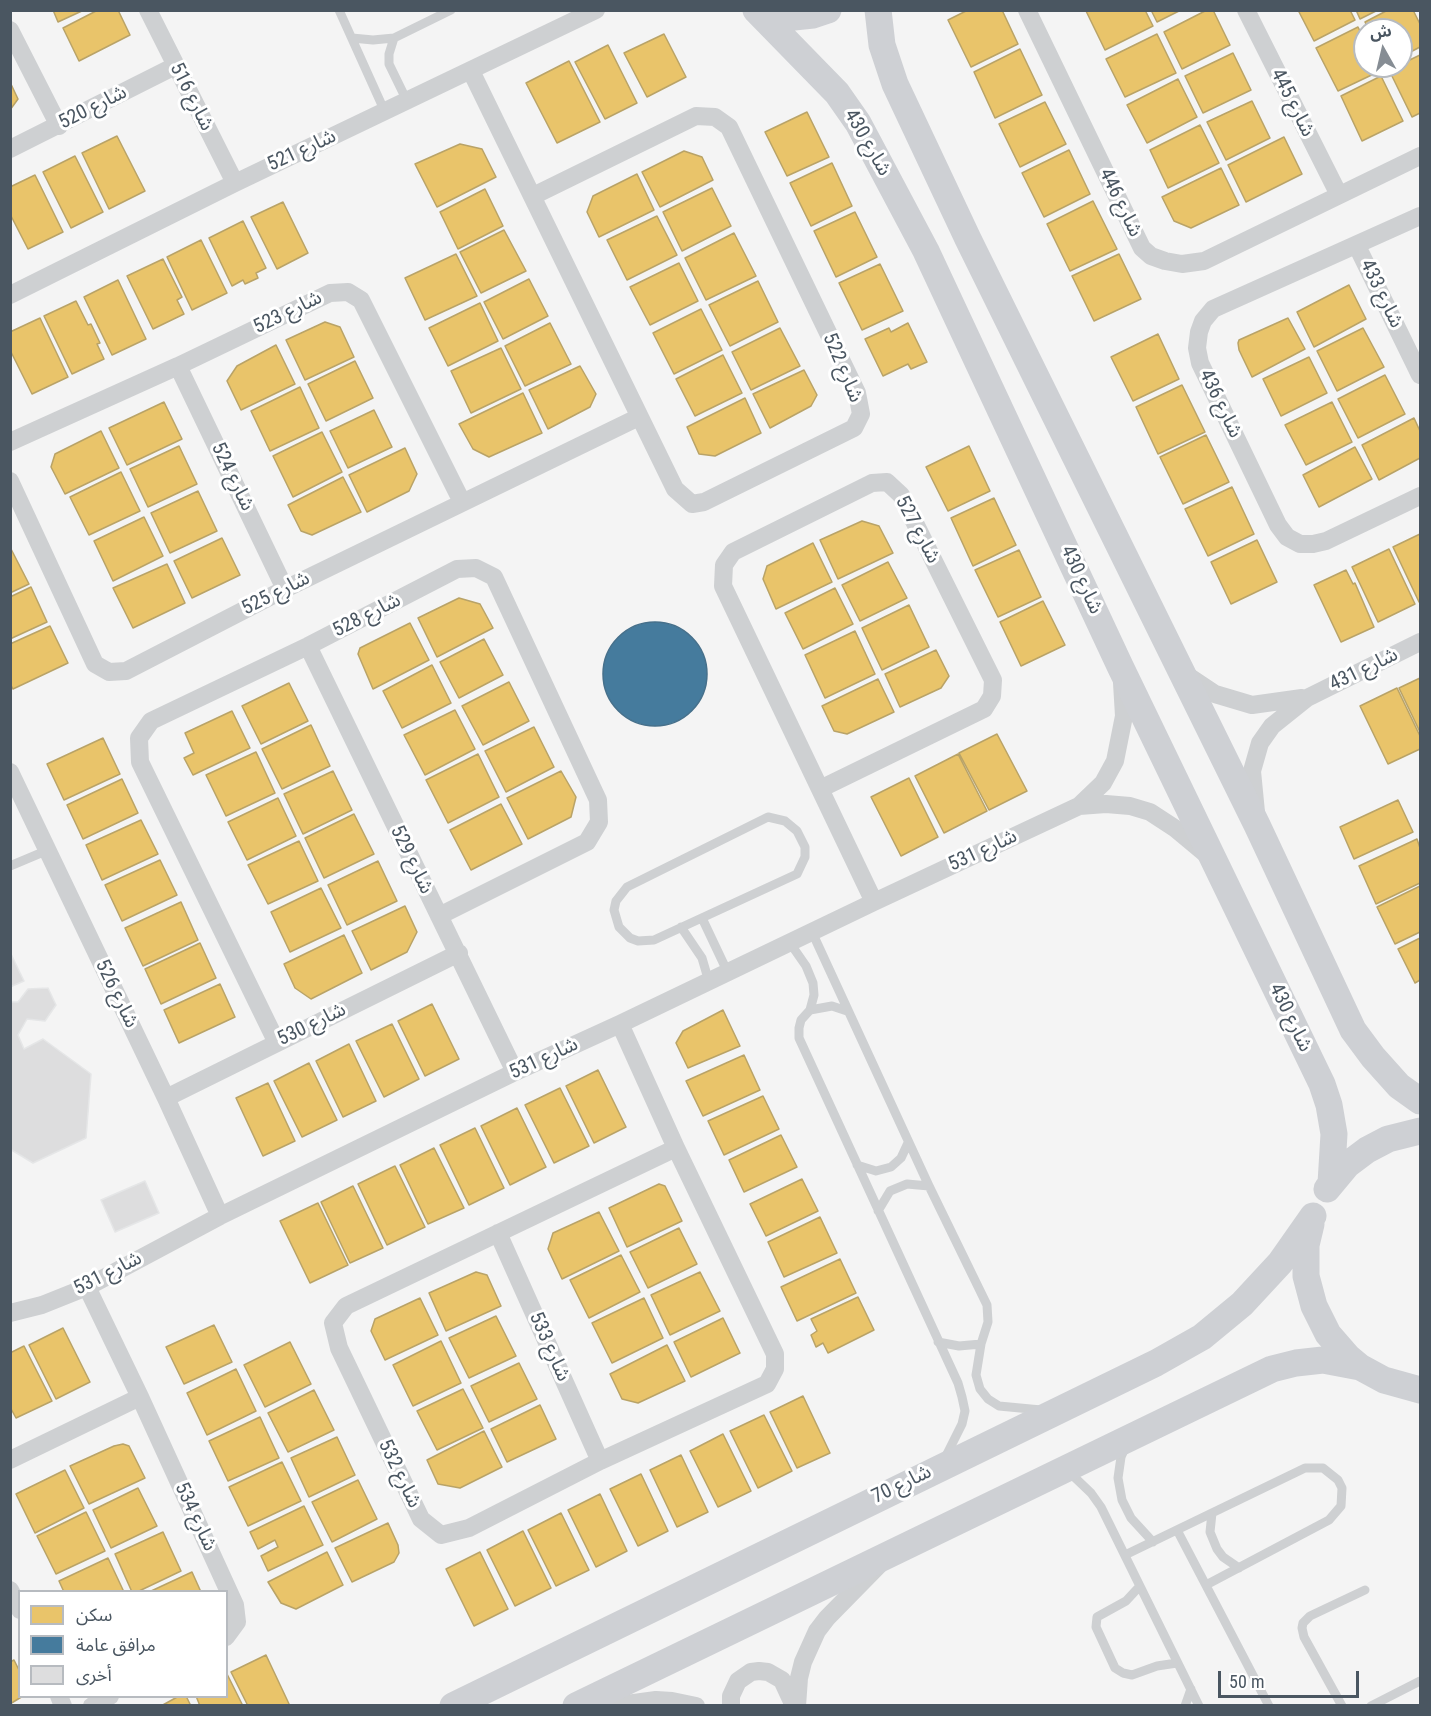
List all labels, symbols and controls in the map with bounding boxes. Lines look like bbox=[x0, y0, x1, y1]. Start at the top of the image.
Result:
north arrow bbox=[1353, 18, 1413, 78]
text: ش bbox=[1369, 21, 1393, 43]
street label: شارع 516 bbox=[164, 59, 218, 135]
street label: شارع 445 bbox=[1265, 65, 1319, 141]
street label: شارع 520 bbox=[55, 81, 131, 135]
street label: شارع 430 bbox=[838, 105, 896, 181]
street label: شارع 521 bbox=[264, 125, 340, 177]
street label: شارع 446 bbox=[1093, 165, 1147, 241]
street label: شارع 433 bbox=[1354, 256, 1408, 332]
street label: شارع 523 bbox=[250, 286, 326, 340]
street label: شارع 522 bbox=[817, 330, 867, 406]
street label: شارع 436 bbox=[1193, 366, 1247, 442]
street label: شارع 524 bbox=[205, 439, 259, 515]
street label: شارع 527 bbox=[889, 492, 945, 568]
street label: شارع 430 bbox=[1055, 542, 1107, 618]
street label: شارع 525 bbox=[238, 567, 314, 621]
street label: شارع 528 bbox=[329, 589, 405, 643]
street label: شارع 431 bbox=[1326, 643, 1402, 697]
street label: شارع 529 bbox=[384, 822, 438, 898]
street label: شارع 531 bbox=[945, 825, 1021, 877]
street label: شارع 526 bbox=[89, 956, 143, 1032]
street label: شارع 430 bbox=[1263, 980, 1317, 1056]
street label: شارع 530 bbox=[274, 998, 350, 1052]
street label: شارع 531 bbox=[506, 1033, 582, 1085]
street label: شارع 531 bbox=[70, 1247, 146, 1301]
street label: شارع 533 bbox=[523, 1309, 575, 1385]
street label: شارع 532 bbox=[372, 1436, 426, 1512]
street label: شارع 70 bbox=[868, 1460, 936, 1510]
street label: شارع 534 bbox=[169, 1479, 221, 1555]
legend bbox=[18, 1590, 228, 1698]
text: سكن bbox=[76, 1604, 112, 1625]
text: مرافق عامة bbox=[76, 1634, 156, 1655]
scale bar bbox=[1221, 1659, 1362, 1697]
text: أخرى bbox=[76, 1664, 112, 1685]
text: 50 m bbox=[1229, 1671, 1264, 1692]

